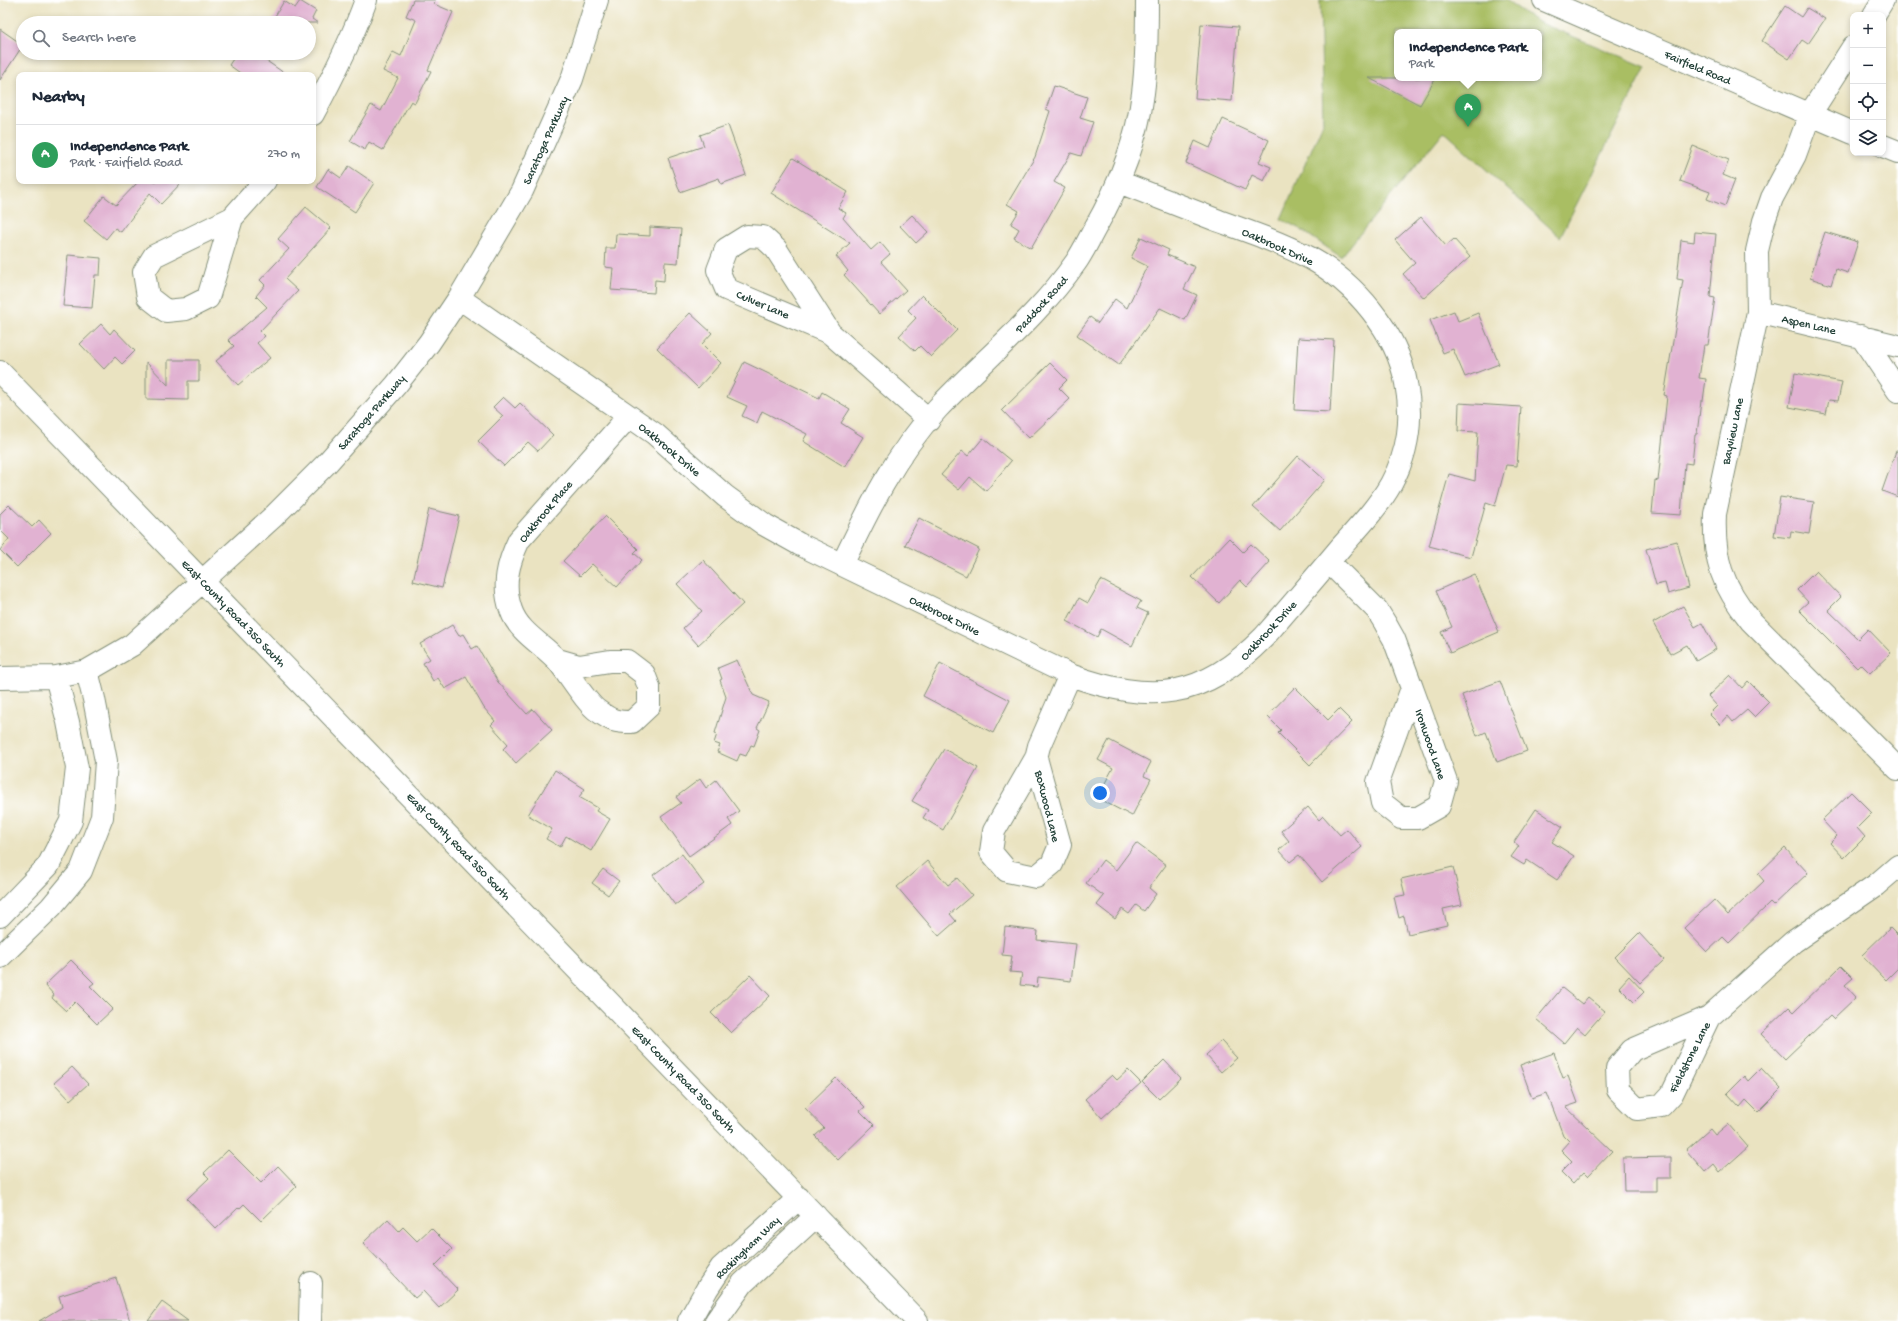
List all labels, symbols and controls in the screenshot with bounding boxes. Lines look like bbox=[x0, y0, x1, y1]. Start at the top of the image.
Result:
map controls bbox=[1850, 12, 1886, 156]
button: + bbox=[1850, 12, 1886, 48]
search box bbox=[16, 16, 316, 60]
icon: search bbox=[30, 27, 52, 49]
text: Search here bbox=[62, 29, 136, 47]
popup bbox=[1394, 29, 1542, 81]
text: Independence Park bbox=[1409, 39, 1527, 57]
street label: Fairfield Road bbox=[1661, 48, 1733, 90]
button: − bbox=[1850, 48, 1886, 84]
text: Park bbox=[1409, 57, 1434, 72]
button: locate bbox=[1850, 84, 1886, 120]
text: Nearby bbox=[32, 88, 85, 108]
street label: Saratoga Parkway bbox=[521, 94, 573, 187]
pin: A bbox=[1455, 94, 1481, 127]
button: layers bbox=[1850, 120, 1886, 156]
text: Independence Park bbox=[70, 138, 188, 156]
text: A bbox=[41, 147, 49, 162]
text: 270 m bbox=[267, 147, 300, 162]
text: Park · Fairfield Road bbox=[70, 156, 182, 171]
street label: Oakbrook Drive bbox=[1239, 226, 1316, 270]
street label: Paddock Road bbox=[1013, 273, 1072, 338]
street label: Culver Lane bbox=[734, 288, 792, 324]
street label: Aspen Lane bbox=[1780, 313, 1838, 339]
street label: Saratoga Parkway bbox=[336, 373, 409, 454]
street label: Bayview Lane bbox=[1720, 396, 1748, 467]
street label: Oakbrook Drive bbox=[635, 421, 703, 481]
street label: Oakbrook Place bbox=[517, 478, 577, 546]
street label: East County Road 350 South bbox=[177, 558, 288, 671]
street label: Oakbrook Drive bbox=[907, 594, 982, 640]
street label: Oakbrook Drive bbox=[1238, 598, 1301, 664]
street label: Ironwood Lane bbox=[1411, 708, 1448, 783]
street label: Boxwood Lane bbox=[1030, 768, 1062, 844]
your location bbox=[1090, 783, 1110, 803]
street label: East County Road 350 South bbox=[402, 791, 513, 904]
street label: Fieldstone Lane bbox=[1666, 1019, 1715, 1097]
street label: East County Road 350 South bbox=[627, 1024, 738, 1137]
street label: Rockingham Way bbox=[713, 1214, 784, 1283]

